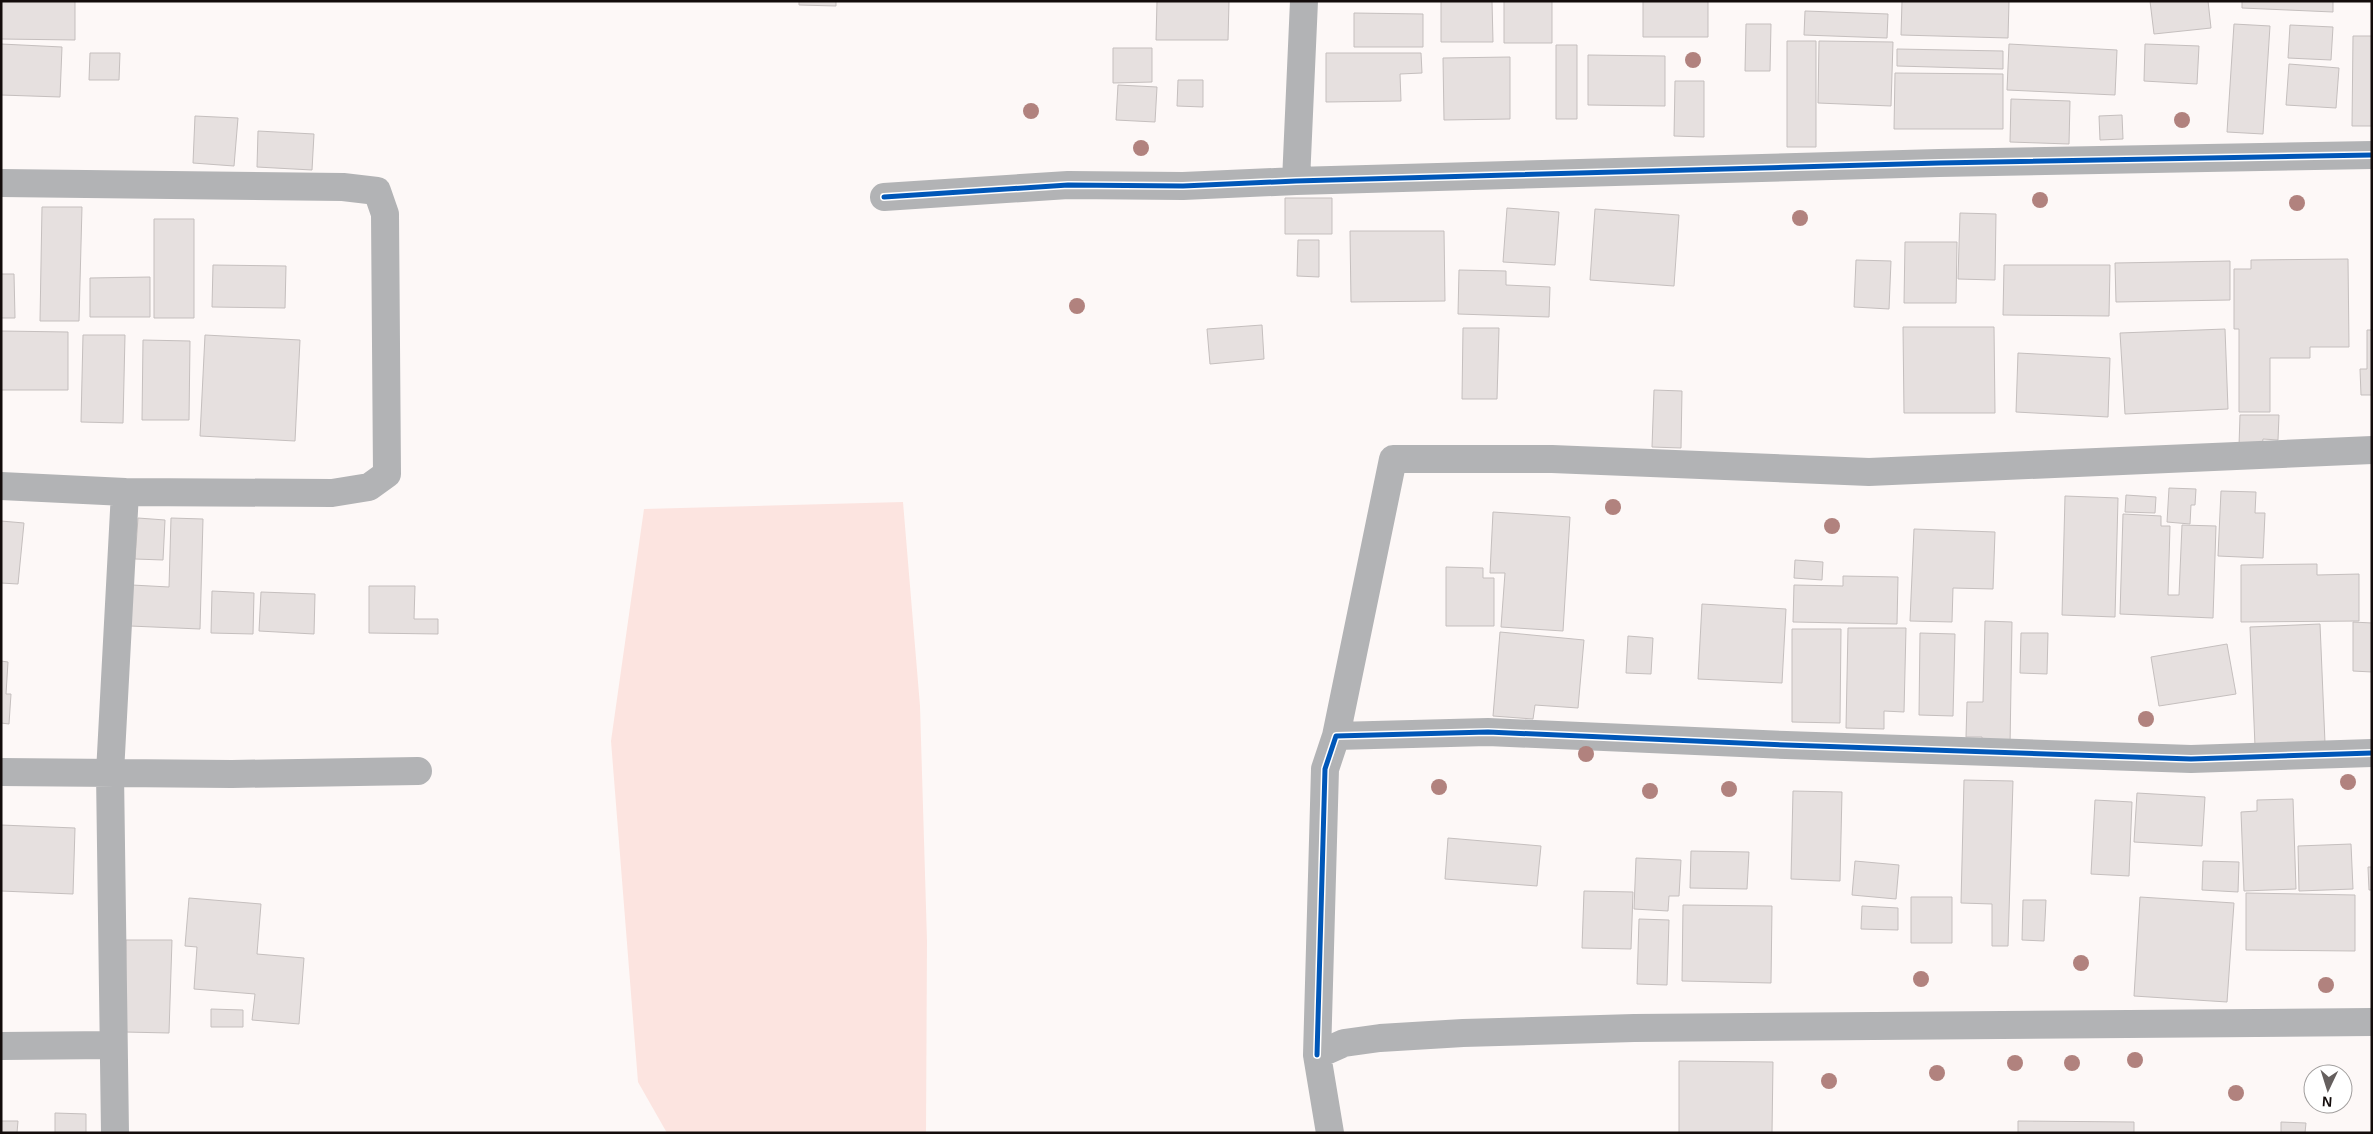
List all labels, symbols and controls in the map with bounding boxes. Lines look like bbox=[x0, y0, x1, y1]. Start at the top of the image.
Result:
north arrow bbox=[2303, 1064, 2353, 1114]
text: N bbox=[2321, 1094, 2333, 1110]

